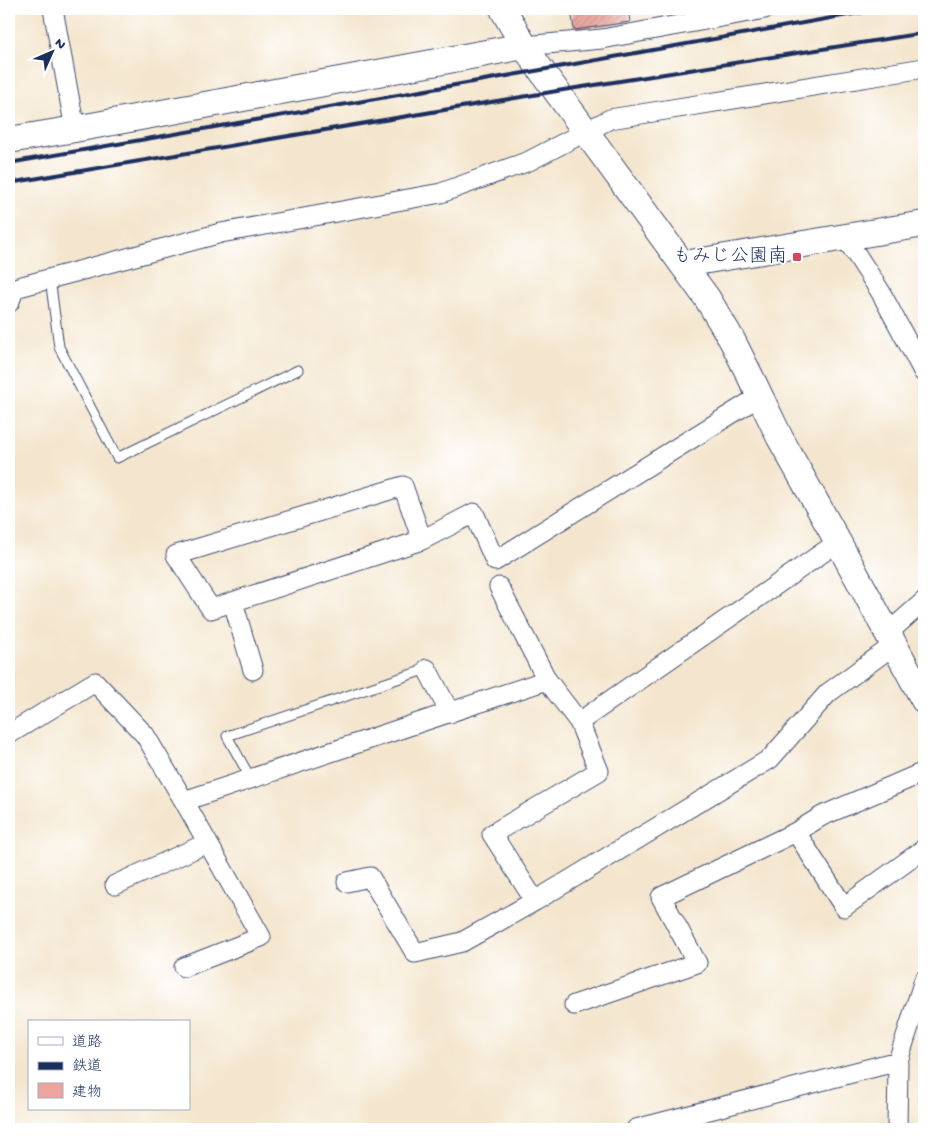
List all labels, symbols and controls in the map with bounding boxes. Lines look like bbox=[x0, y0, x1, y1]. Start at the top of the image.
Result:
north arrow bbox=[28, 28, 78, 78]
text: N bbox=[50, 35, 69, 54]
place label: もみじ公園南 bbox=[673, 245, 787, 269]
marker: もみじ公園南 bbox=[791, 251, 803, 263]
legend bbox=[28, 1020, 190, 1110]
text: 道路 bbox=[72, 1034, 102, 1052]
text: 鉄道 bbox=[72, 1058, 102, 1076]
text: 建物 bbox=[72, 1084, 102, 1102]

